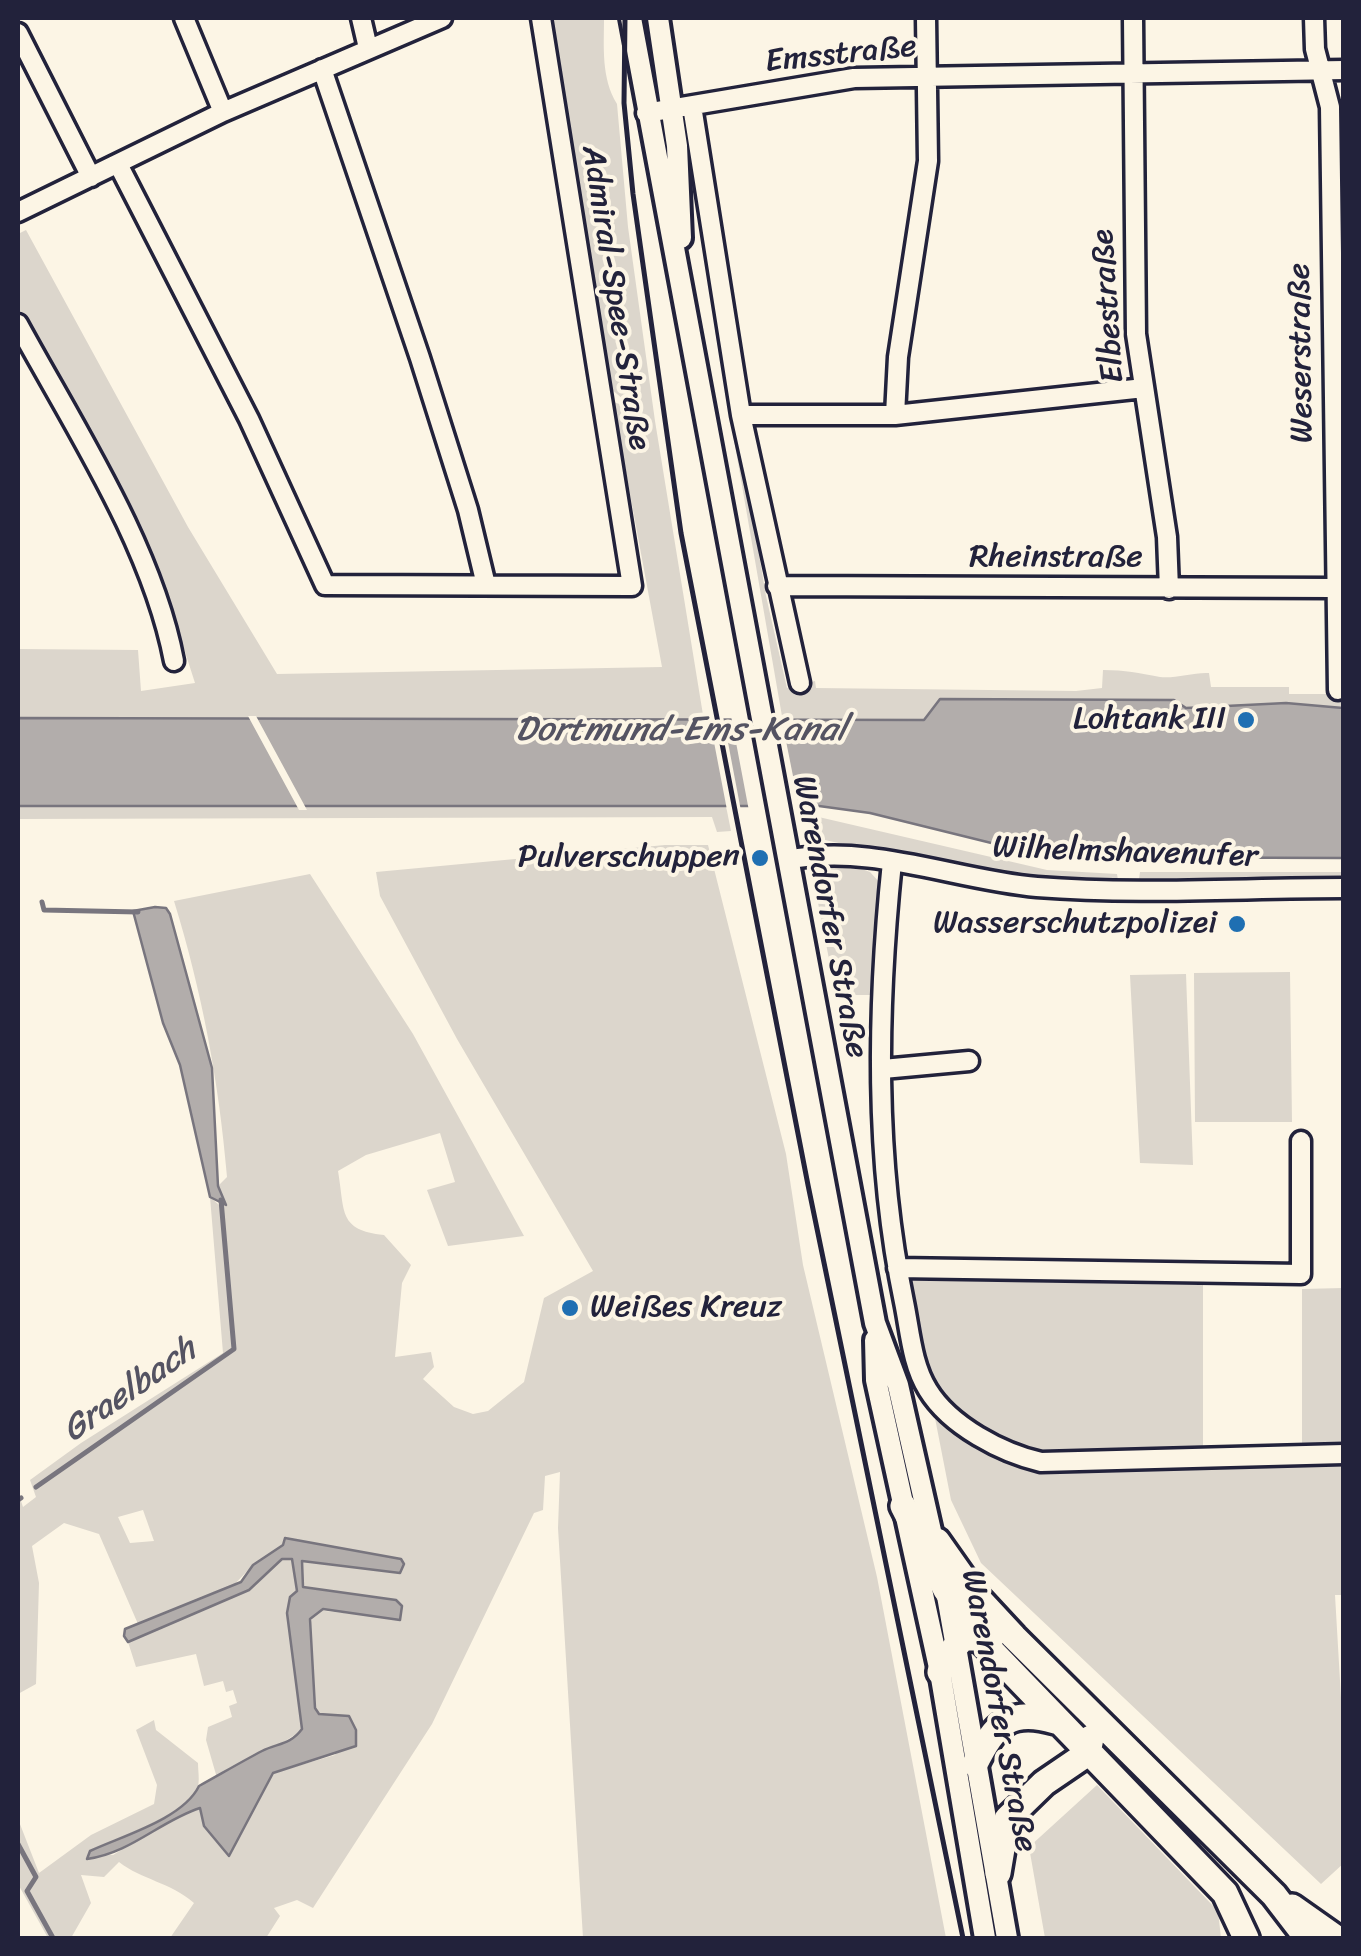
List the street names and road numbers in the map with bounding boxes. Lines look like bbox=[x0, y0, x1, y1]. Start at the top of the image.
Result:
street label: Emsstraße bbox=[763, 28, 919, 82]
street label: Admiral-Spee-Straße bbox=[572, 143, 658, 453]
street label: Elbestraße bbox=[1084, 228, 1134, 384]
street label: Weserstraße bbox=[1281, 263, 1323, 443]
street label: Rheinstraße bbox=[969, 539, 1143, 577]
street label: Warendorfer Straße bbox=[783, 773, 875, 1061]
street label: Wilhelmshavenufer bbox=[992, 829, 1258, 877]
street label: Warendorfer Straße bbox=[952, 1567, 1044, 1855]

